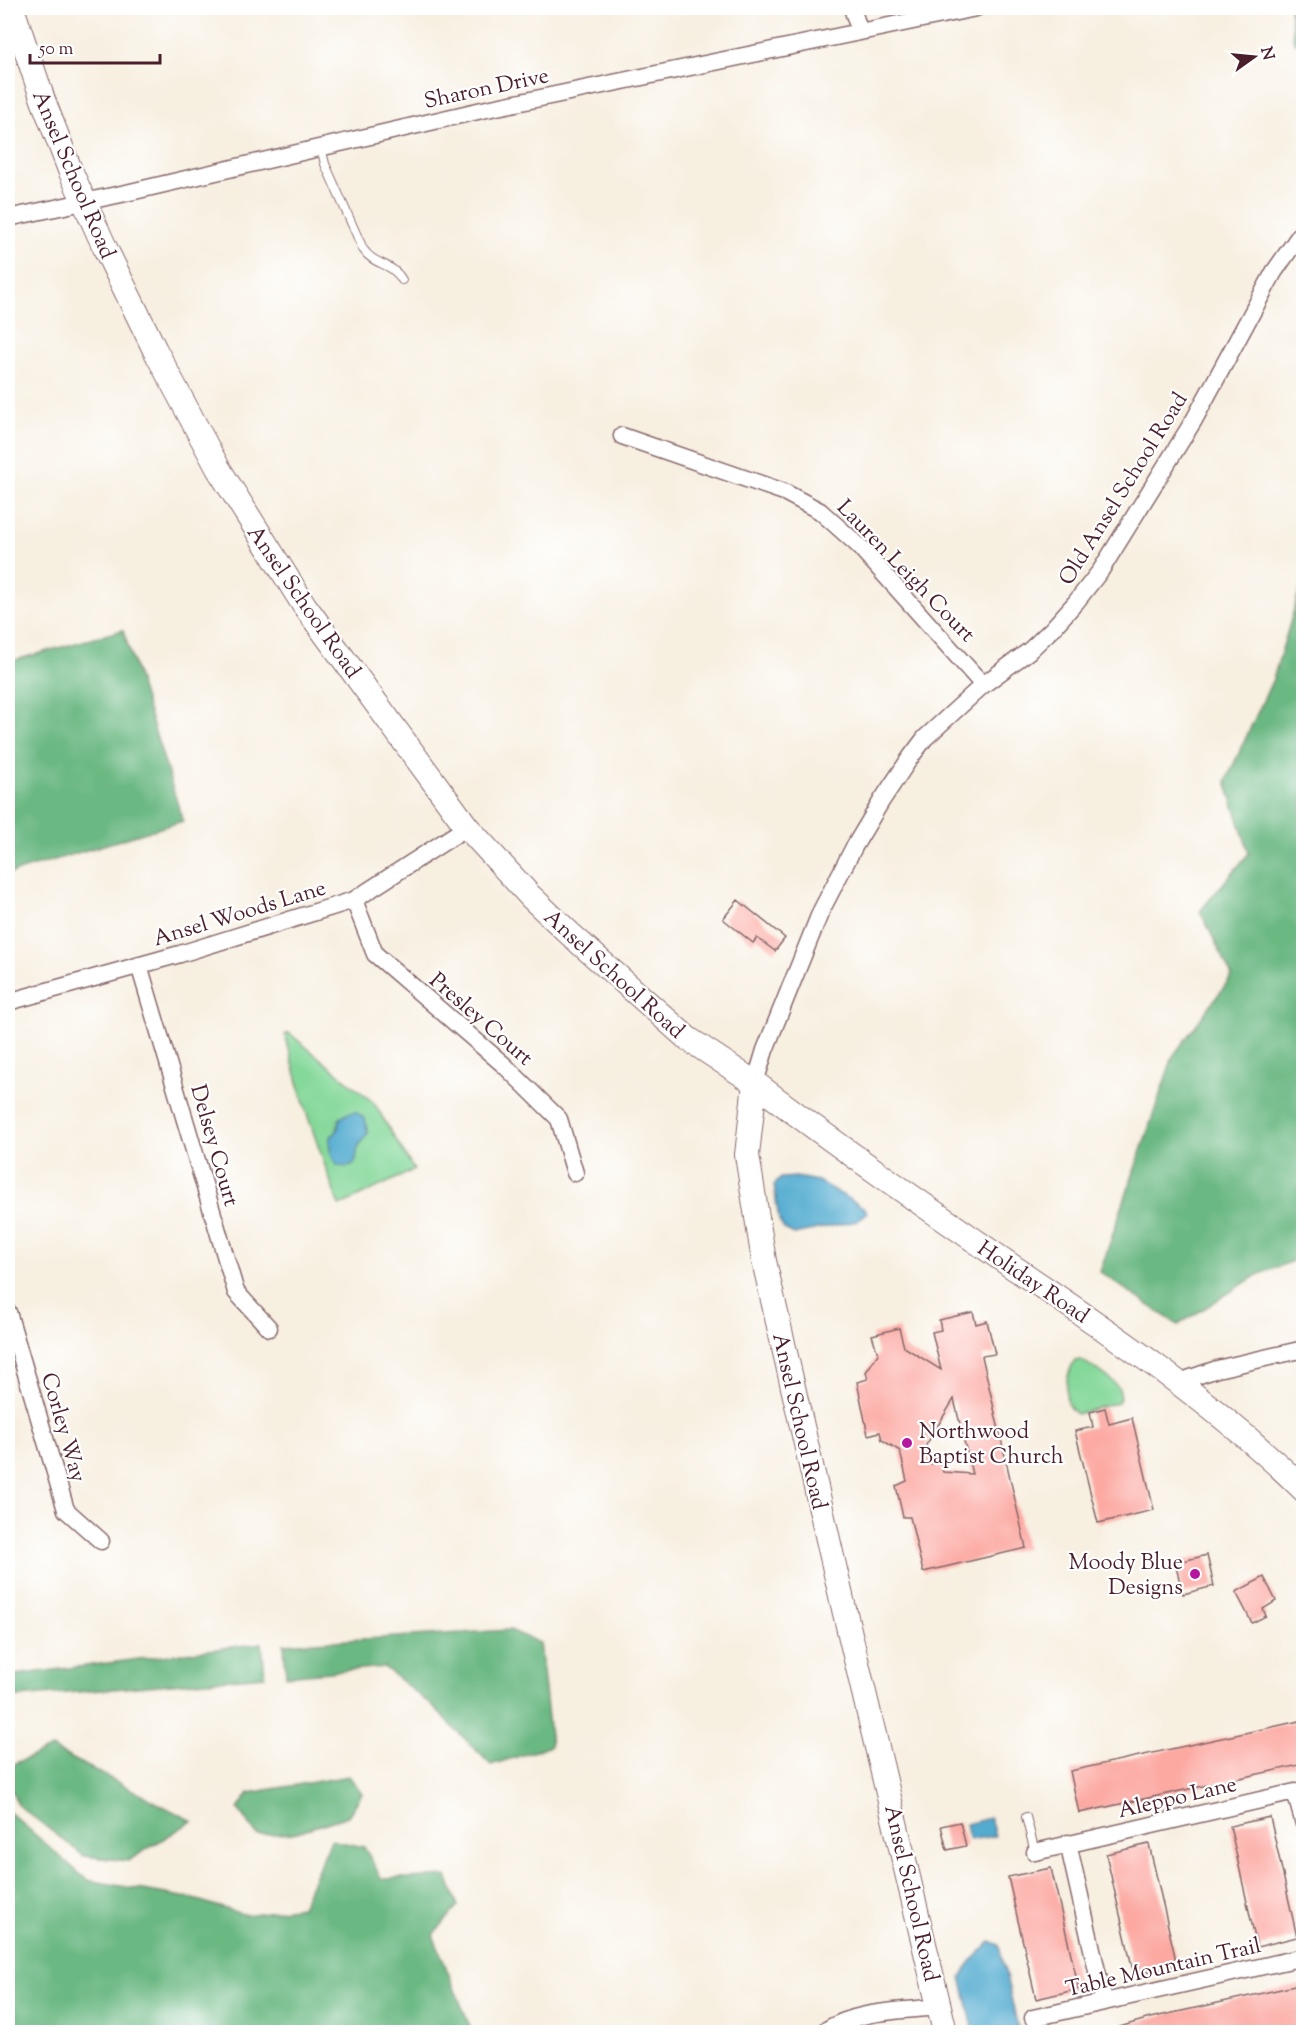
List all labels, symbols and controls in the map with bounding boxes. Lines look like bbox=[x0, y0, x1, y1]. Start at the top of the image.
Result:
scale bar bbox=[30, 27, 160, 65]
north arrow bbox=[1224, 27, 1284, 87]
text: 50 m bbox=[38, 37, 74, 63]
text: N bbox=[1253, 45, 1279, 63]
street label: Sharon Drive bbox=[421, 61, 552, 119]
street label: Ansel School Road bbox=[22, 86, 122, 264]
street label: Old Ansel School Road bbox=[1052, 387, 1197, 592]
street label: Lauren Leigh Court bbox=[828, 494, 982, 651]
street label: Ansel School Road bbox=[238, 520, 367, 686]
street label: Ansel Woods Lane bbox=[150, 873, 330, 956]
street label: Ansel School Road bbox=[535, 903, 691, 1047]
street label: Presley Court bbox=[421, 966, 539, 1075]
street label: Delsey Court bbox=[180, 1081, 246, 1211]
street label: Holiday Road bbox=[970, 1234, 1095, 1333]
street label: Ansel School Road bbox=[762, 1330, 834, 1513]
street label: Corley Way bbox=[31, 1369, 93, 1486]
place label: Northwood Baptist Church bbox=[919, 1417, 1064, 1474]
marker: Northwood Baptist Church bbox=[900, 1436, 914, 1450]
place label: Moody Blue Designs bbox=[1069, 1548, 1183, 1605]
marker: Moody Blue Designs bbox=[1188, 1567, 1202, 1581]
street label: Aleppo Lane bbox=[1115, 1770, 1240, 1828]
street label: Ansel School Road bbox=[874, 1802, 946, 1985]
street label: Table Mountain Trail bbox=[1063, 1931, 1264, 2007]

